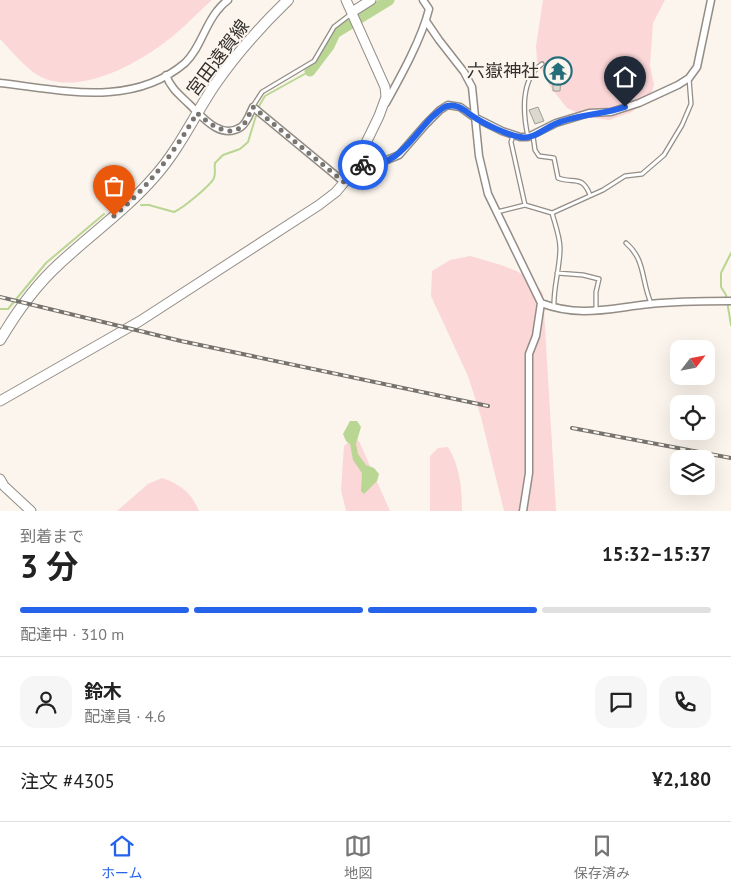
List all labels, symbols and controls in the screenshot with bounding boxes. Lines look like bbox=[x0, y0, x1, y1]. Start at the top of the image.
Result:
street label: 宮田遠賀線 bbox=[181, 15, 254, 101]
temple icon: 六嶽神社 bbox=[543, 56, 573, 86]
pin bbox=[604, 56, 646, 107]
place label: 六嶽神社 bbox=[467, 59, 539, 82]
icon: home bbox=[611, 63, 639, 91]
courier bbox=[338, 140, 388, 190]
icon: bike bbox=[349, 151, 377, 179]
pin bbox=[93, 165, 135, 216]
icon: bag bbox=[100, 172, 128, 200]
north arrow bbox=[670, 340, 715, 385]
map controls bbox=[670, 340, 715, 495]
button: locate bbox=[670, 395, 715, 440]
button: layers bbox=[670, 450, 715, 495]
text: 到着まで bbox=[20, 526, 84, 546]
text: 15:32–15:37 bbox=[602, 542, 711, 566]
text: 3 分 bbox=[20, 545, 78, 587]
text: 配達中 · 310 m bbox=[20, 624, 124, 644]
button: person bbox=[20, 676, 72, 728]
button: chat bbox=[595, 676, 647, 728]
button: phone bbox=[659, 676, 711, 728]
text: 鈴木 bbox=[84, 679, 122, 703]
text: 配達員 · 4.6 bbox=[84, 706, 166, 726]
text: ¥2,180 bbox=[652, 767, 711, 791]
text: 注文 #4305 bbox=[20, 769, 115, 793]
tab: ホーム bbox=[101, 832, 142, 882]
tab: 地図 bbox=[344, 832, 372, 882]
tab: 保存済み bbox=[574, 832, 630, 882]

